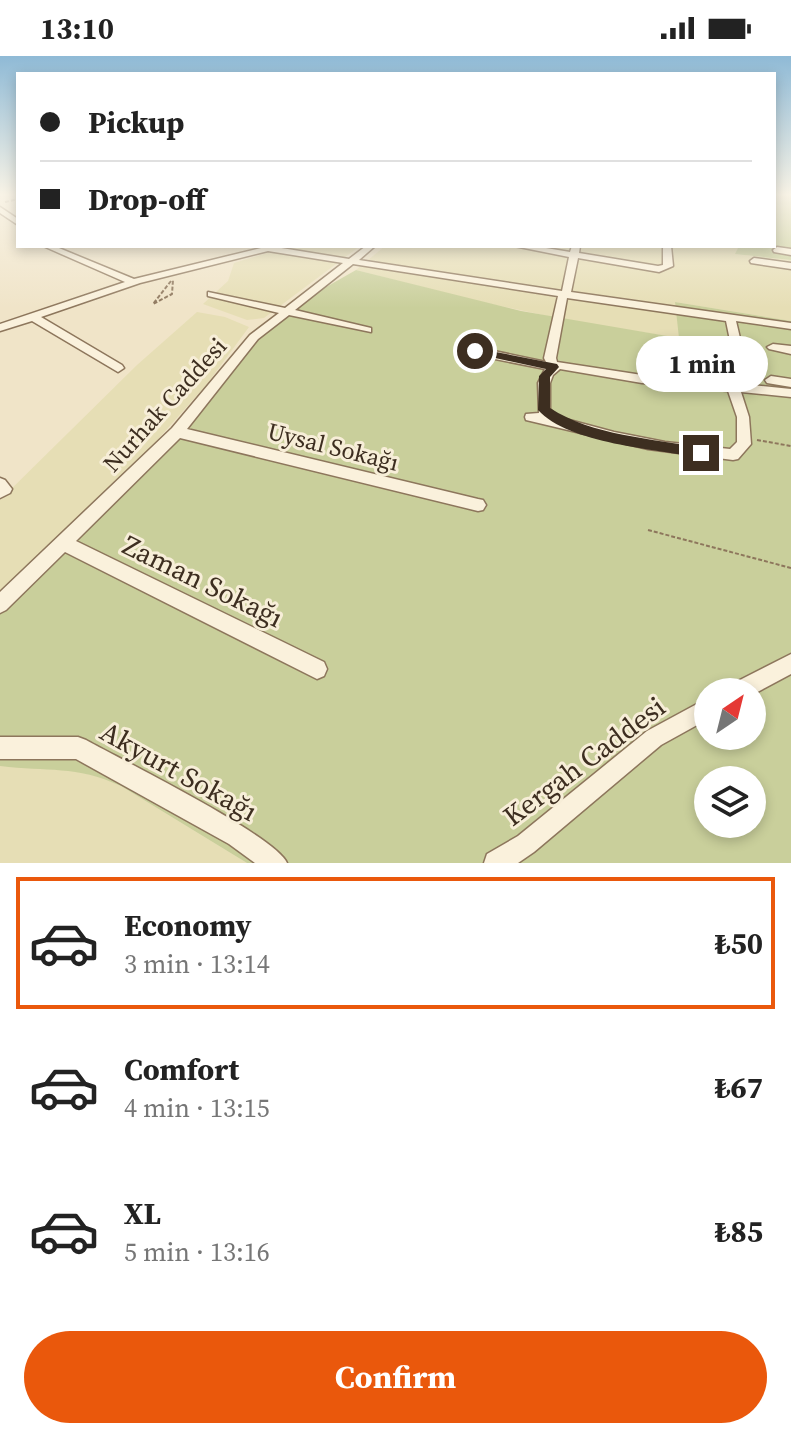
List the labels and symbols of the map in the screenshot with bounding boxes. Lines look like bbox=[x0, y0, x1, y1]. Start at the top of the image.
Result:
street label: Nurhak Caddesi bbox=[95, 330, 234, 479]
route start bbox=[457, 333, 493, 369]
callout: 1 min bbox=[635, 337, 767, 393]
street label: Uysal Sokağı bbox=[264, 414, 402, 479]
route end bbox=[683, 435, 719, 471]
street label: Zaman Sokağı bbox=[117, 526, 289, 636]
north arrow bbox=[694, 678, 766, 750]
street label: Kergah Caddesi bbox=[495, 687, 673, 835]
street label: Akyurt Sokağı bbox=[94, 712, 264, 830]

